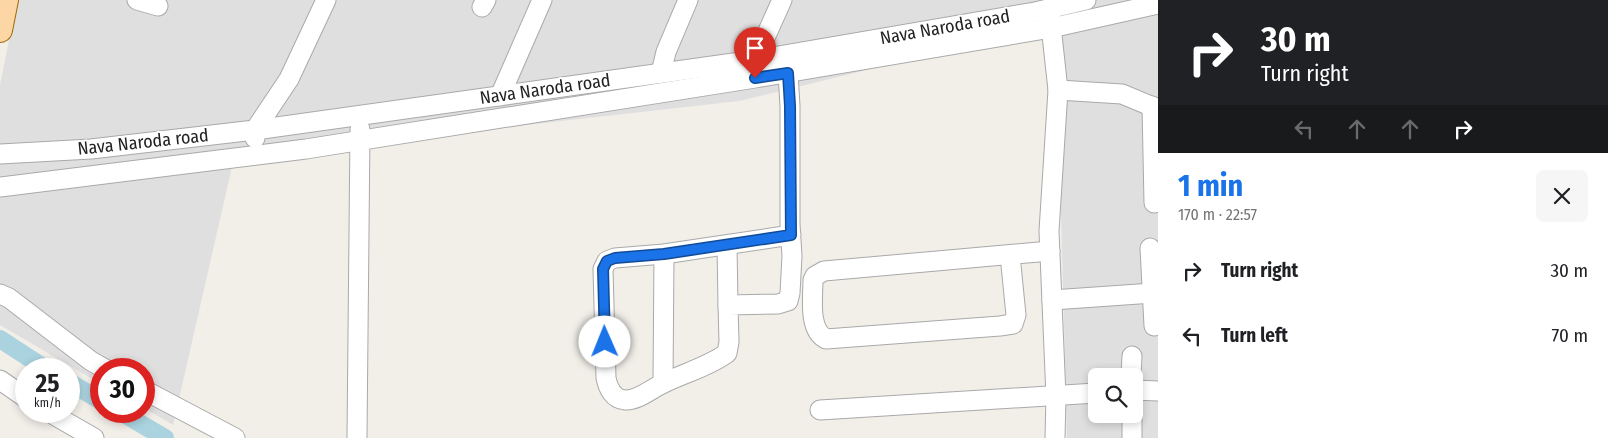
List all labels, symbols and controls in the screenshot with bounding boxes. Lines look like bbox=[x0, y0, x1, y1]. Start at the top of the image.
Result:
street label: Nava Naroda road bbox=[878, 5, 1012, 49]
text: 30 m bbox=[1261, 18, 1331, 60]
icon: right bbox=[1178, 20, 1243, 85]
pin bbox=[734, 27, 776, 78]
icon: arrive bbox=[741, 34, 769, 62]
text: Turn right bbox=[1261, 60, 1349, 87]
street label: Nava Naroda road bbox=[478, 69, 612, 109]
icon: left bbox=[1290, 115, 1318, 143]
icon: ahead bbox=[1343, 115, 1371, 143]
icon: ahead bbox=[1396, 115, 1424, 143]
icon: right bbox=[1449, 115, 1477, 143]
street label: Nava Naroda road bbox=[76, 124, 210, 160]
text: 1 min bbox=[1178, 168, 1243, 204]
button: close bbox=[1536, 170, 1588, 222]
text: 170 m · 22:57 bbox=[1178, 205, 1257, 224]
icon: right bbox=[1178, 257, 1206, 285]
text: Turn right bbox=[1221, 259, 1298, 282]
text: 30 m bbox=[1550, 259, 1588, 282]
position arrow bbox=[578, 315, 630, 367]
icon: left bbox=[1178, 322, 1206, 350]
text: Turn left bbox=[1221, 324, 1288, 347]
text: 70 m bbox=[1552, 324, 1588, 347]
speed limit sign: 30 bbox=[90, 358, 155, 423]
map controls bbox=[1088, 368, 1143, 423]
button: search bbox=[1088, 368, 1143, 423]
text: 25 bbox=[36, 369, 59, 399]
text: km/h bbox=[34, 396, 61, 410]

